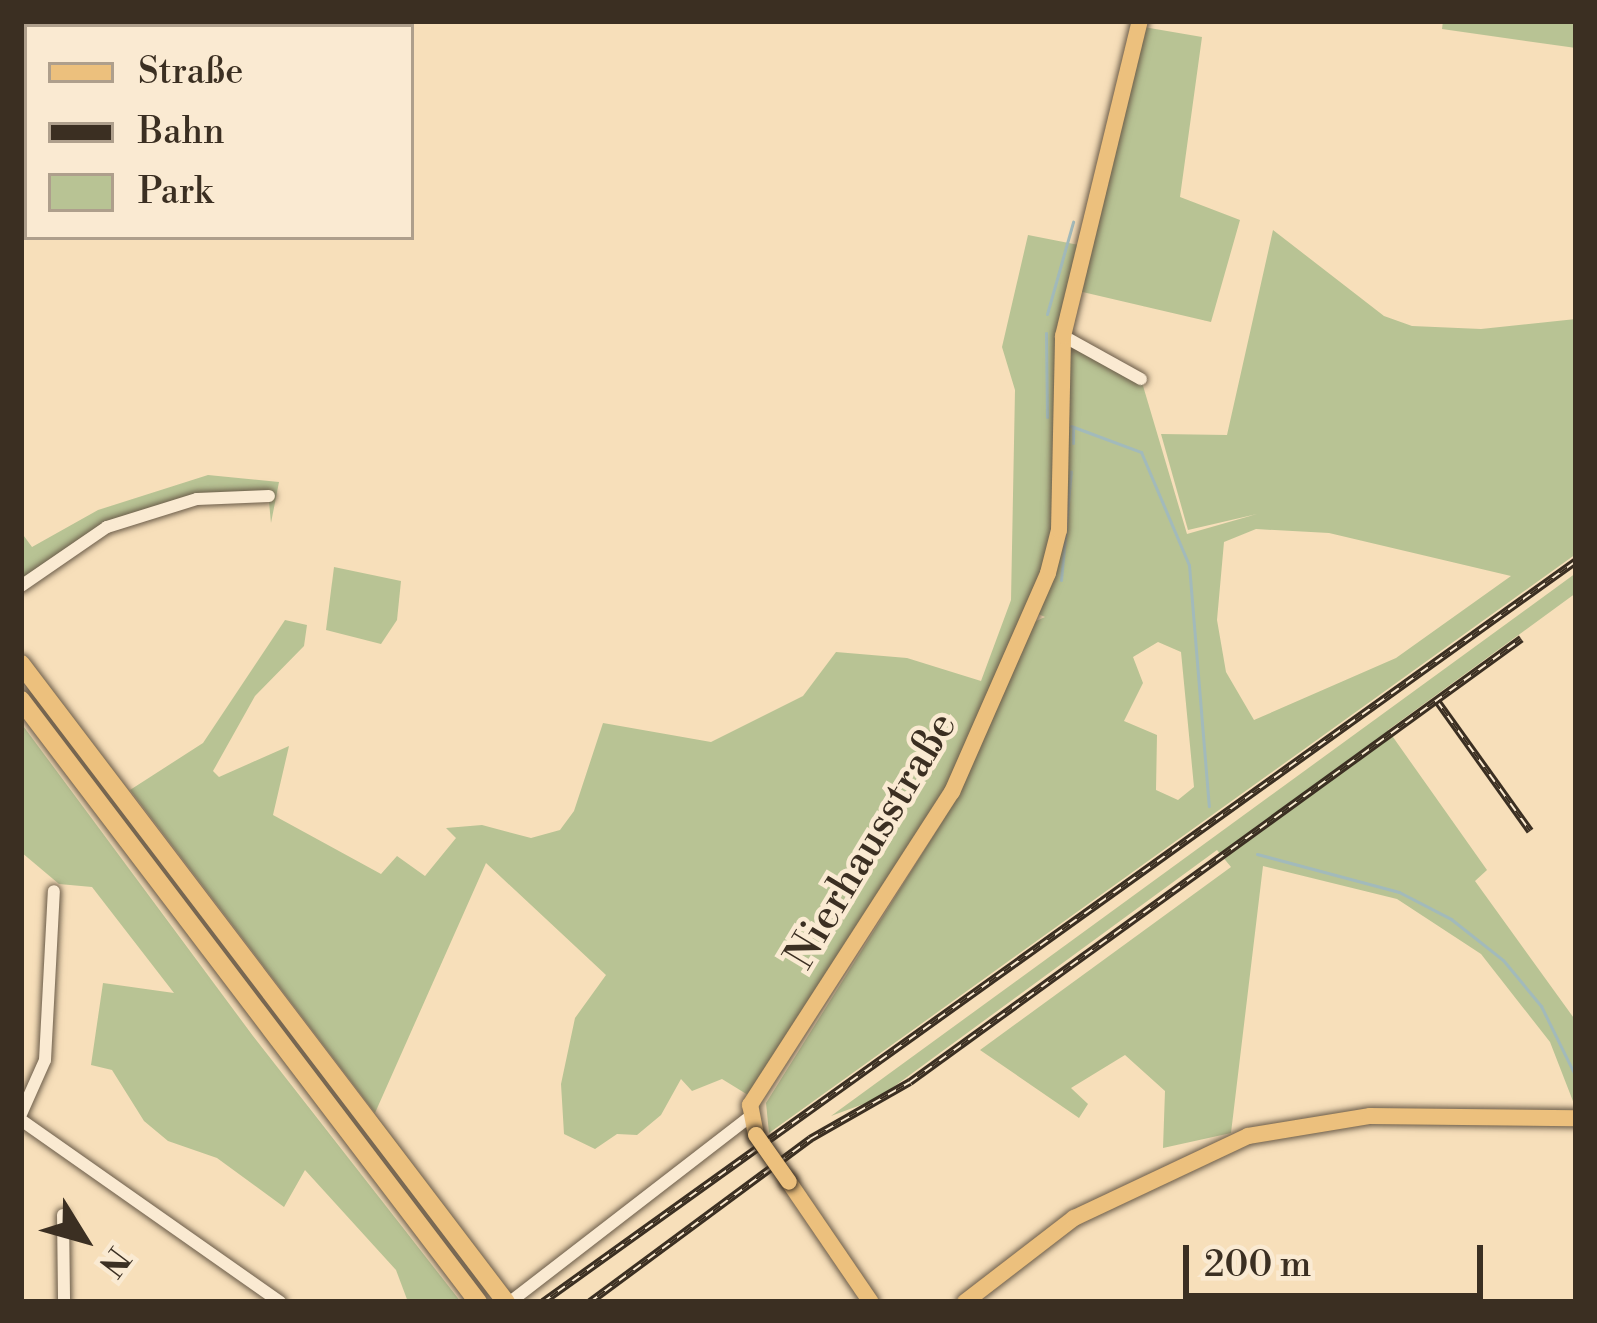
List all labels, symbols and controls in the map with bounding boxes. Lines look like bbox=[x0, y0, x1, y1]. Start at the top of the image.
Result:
legend bbox=[24, 24, 414, 240]
text: Straße bbox=[138, 50, 243, 95]
text: Bahn bbox=[138, 110, 224, 155]
text: Park bbox=[138, 170, 213, 215]
street label: Nierhausstraße bbox=[776, 704, 968, 978]
north arrow bbox=[24, 1179, 144, 1299]
scale bar bbox=[1189, 1221, 1489, 1295]
text: N bbox=[89, 1238, 137, 1284]
text: 200 m bbox=[1204, 1243, 1311, 1288]

